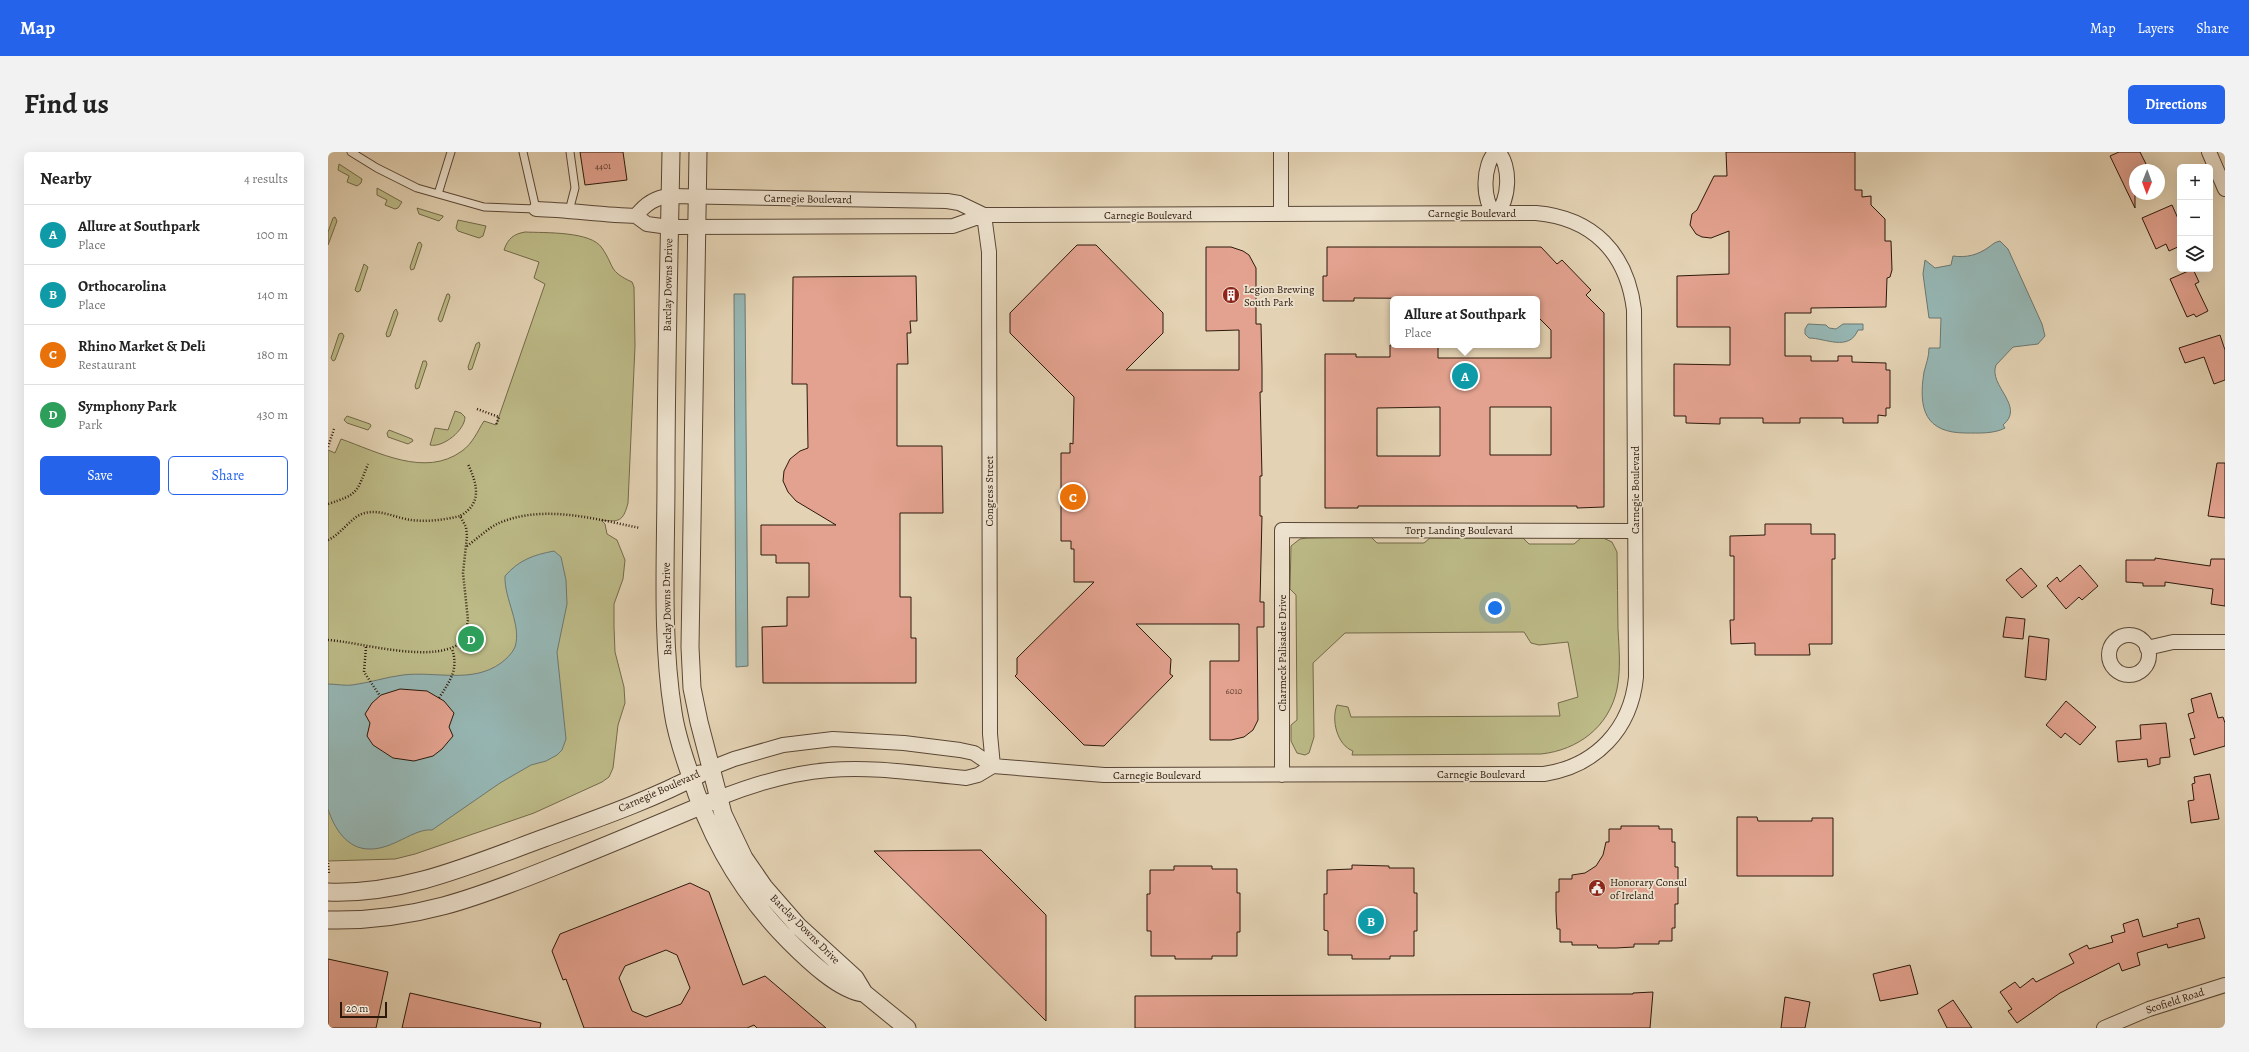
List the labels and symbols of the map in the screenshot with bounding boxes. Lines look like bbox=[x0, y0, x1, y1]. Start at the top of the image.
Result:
house number: 4401 bbox=[595, 160, 611, 172]
north arrow bbox=[2129, 164, 2165, 200]
street label: Carnegie Boulevard bbox=[764, 191, 852, 207]
street label: Carnegie Boulevard bbox=[1428, 206, 1516, 221]
street label: Carnegie Boulevard bbox=[1104, 208, 1192, 223]
street label: Barclay Downs Drive bbox=[660, 238, 676, 332]
place label: Legion Brewing South Park bbox=[1244, 282, 1315, 310]
building icon: Legion Brewing South Park bbox=[1221, 285, 1241, 305]
pin: A bbox=[1452, 361, 1478, 391]
street label: Carnegie Boulevard bbox=[1628, 446, 1643, 534]
street label: Congress Street bbox=[982, 455, 997, 526]
pin: C bbox=[1060, 482, 1086, 512]
street label: Torp Landing Boulevard bbox=[1405, 523, 1513, 538]
street label: Barclay Downs Drive bbox=[659, 562, 675, 656]
street label: Charmeck Palisades Drive bbox=[1275, 594, 1290, 711]
your location bbox=[1485, 598, 1505, 618]
pin: D bbox=[458, 624, 484, 654]
house number: 6010 bbox=[1226, 685, 1243, 697]
street label: Carnegie Boulevard bbox=[616, 766, 702, 816]
street label: Carnegie Boulevard bbox=[1437, 767, 1525, 782]
street label: Carnegie Boulevard bbox=[1113, 768, 1201, 783]
place label: Honorary Consul of Ireland bbox=[1610, 875, 1687, 903]
public building icon: Honorary Consul of Ireland bbox=[1587, 878, 1607, 898]
street label: Barclay Downs Drive bbox=[767, 891, 843, 967]
pin: B bbox=[1358, 906, 1384, 936]
street label: Scofield Road bbox=[2144, 984, 2206, 1018]
scale bar bbox=[340, 1000, 387, 1019]

